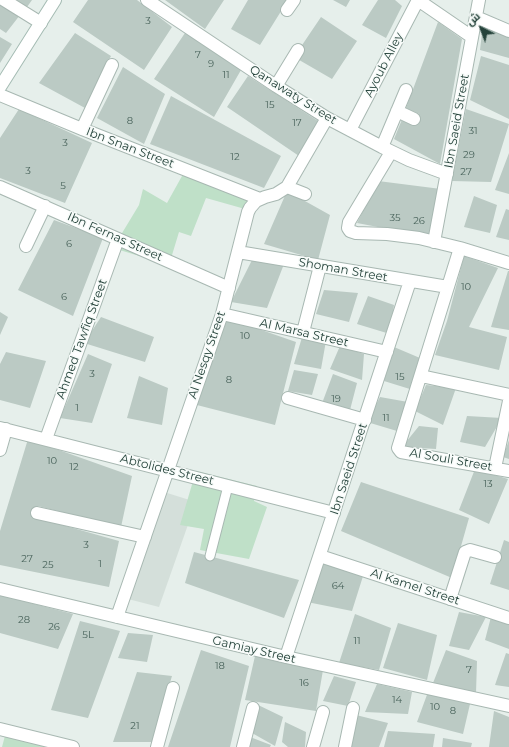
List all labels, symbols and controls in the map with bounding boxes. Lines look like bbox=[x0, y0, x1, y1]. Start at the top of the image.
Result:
north arrow bbox=[461, 8, 501, 48]
text: ش bbox=[463, 9, 483, 29]
house number: 3 bbox=[145, 15, 151, 27]
street label: Ayoub Alley bbox=[362, 30, 406, 100]
house number: 7 bbox=[195, 49, 201, 61]
house number: 9 bbox=[208, 58, 214, 70]
street label: Qanawaty Street bbox=[247, 62, 339, 128]
house number: 11 bbox=[222, 69, 230, 81]
street label: Ibn Saeid Street bbox=[442, 73, 472, 169]
house number: 15 bbox=[265, 99, 275, 111]
house number: 8 bbox=[127, 115, 133, 127]
house number: 17 bbox=[292, 117, 302, 129]
street label: Ibn Snan Street bbox=[84, 125, 176, 171]
house number: 31 bbox=[468, 125, 478, 137]
house number: 3 bbox=[62, 137, 68, 149]
house number: 29 bbox=[463, 149, 475, 161]
house number: 12 bbox=[230, 151, 240, 163]
house number: 3 bbox=[25, 165, 31, 177]
house number: 27 bbox=[460, 166, 472, 178]
house number: 5 bbox=[60, 180, 66, 192]
street label: Ibn Fernas Street bbox=[65, 210, 165, 264]
house number: 35 bbox=[389, 212, 401, 224]
house number: 26 bbox=[413, 215, 425, 227]
house number: 6 bbox=[66, 238, 72, 250]
street label: Shoman Street bbox=[297, 255, 389, 285]
street label: Ahmed Tawfiq Street bbox=[54, 277, 110, 401]
house number: 10 bbox=[461, 281, 471, 293]
house number: 6 bbox=[61, 291, 67, 303]
street label: Al Nesqy Street bbox=[185, 309, 229, 401]
street label: Al Marsa Street bbox=[258, 316, 350, 350]
house number: 10 bbox=[240, 330, 250, 342]
house number: 3 bbox=[89, 368, 95, 380]
house number: 15 bbox=[395, 371, 405, 383]
house number: 8 bbox=[226, 374, 232, 386]
house number: 19 bbox=[331, 393, 341, 405]
house number: 1 bbox=[75, 402, 79, 414]
house number: 11 bbox=[382, 412, 390, 424]
street label: Ibn Saeid Street bbox=[327, 421, 371, 517]
street label: Al Souli Street bbox=[408, 446, 494, 474]
street label: Abtolides Street bbox=[119, 451, 215, 489]
house number: 10 bbox=[47, 455, 57, 467]
house number: 12 bbox=[69, 461, 79, 473]
house number: 13 bbox=[483, 478, 493, 490]
house number: 3 bbox=[83, 539, 89, 551]
house number: 27 bbox=[21, 553, 33, 565]
house number: 1 bbox=[98, 558, 102, 570]
house number: 25 bbox=[42, 559, 54, 571]
street label: Al Kamel Street bbox=[369, 566, 461, 608]
house number: 64 bbox=[332, 580, 344, 592]
house number: 28 bbox=[18, 614, 30, 626]
house number: 26 bbox=[48, 621, 60, 633]
house number: 5L bbox=[82, 629, 94, 641]
street label: Gamiay Street bbox=[211, 633, 297, 667]
house number: 11 bbox=[353, 635, 361, 647]
house number: 18 bbox=[215, 660, 225, 672]
house number: 7 bbox=[466, 664, 472, 676]
house number: 16 bbox=[299, 677, 309, 689]
house number: 14 bbox=[392, 694, 402, 706]
house number: 10 bbox=[430, 701, 440, 713]
house number: 8 bbox=[450, 705, 456, 717]
house number: 21 bbox=[130, 720, 140, 732]

